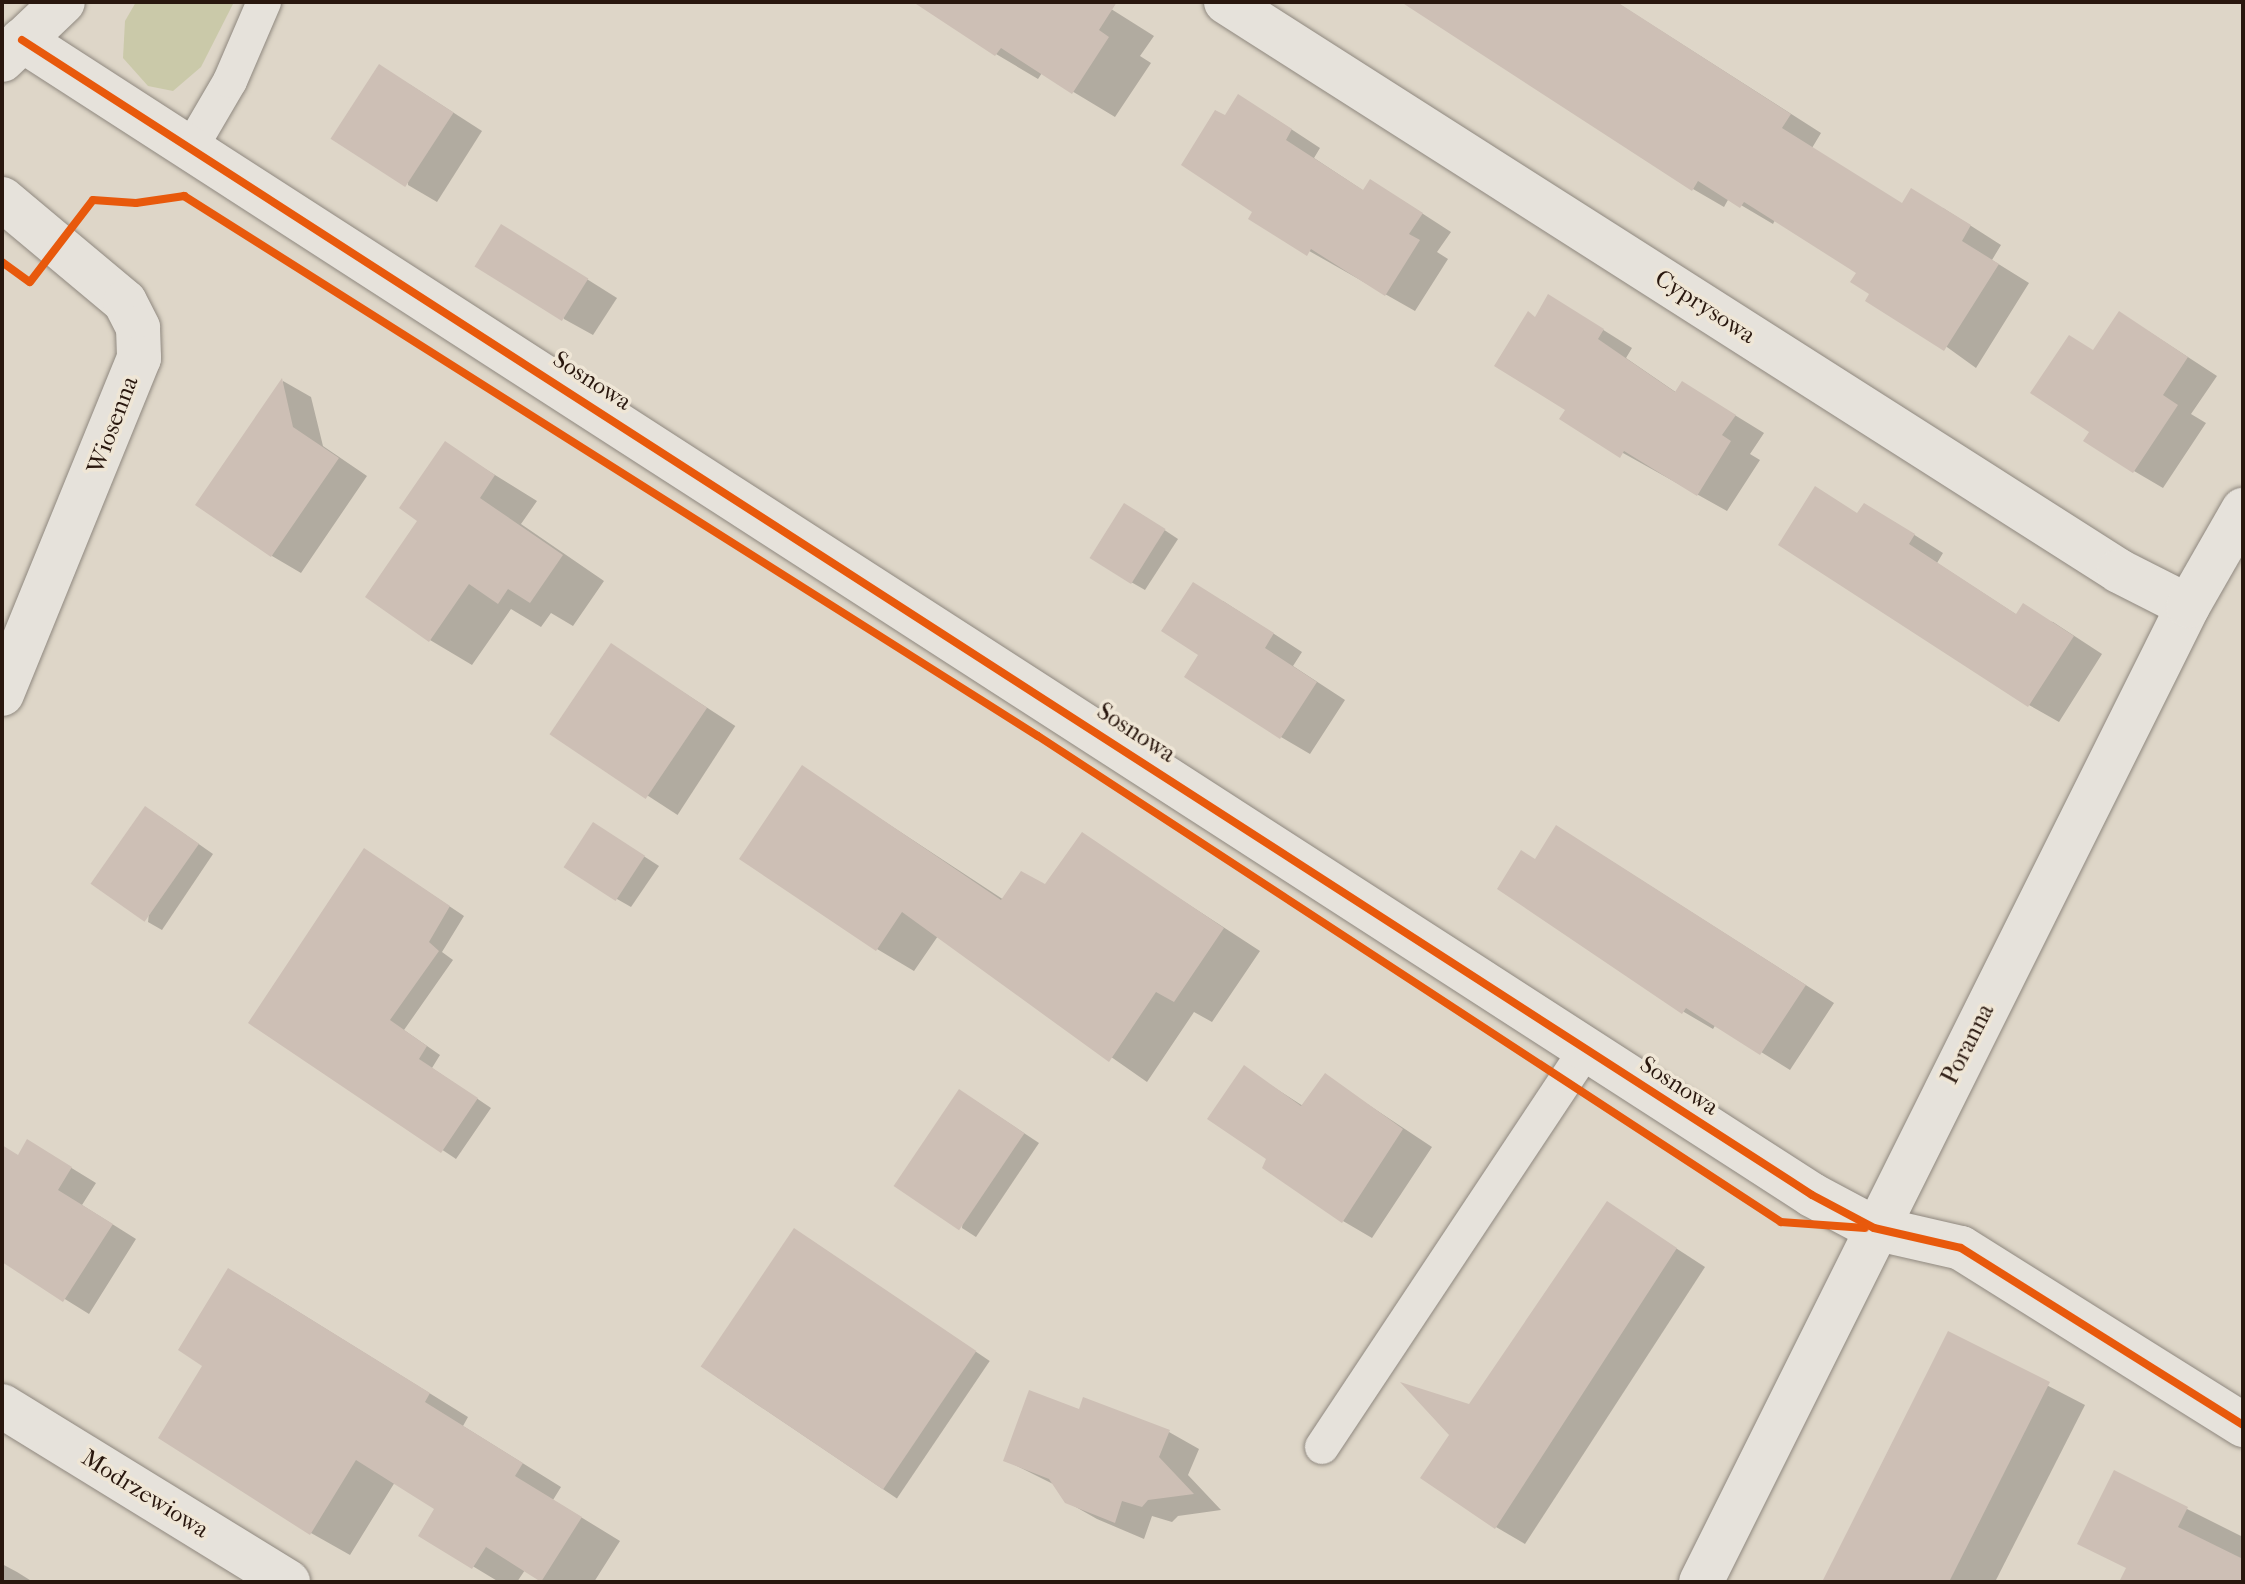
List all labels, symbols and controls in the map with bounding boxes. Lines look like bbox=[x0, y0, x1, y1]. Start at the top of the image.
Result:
street label: Cyprysowa bbox=[1649, 264, 1761, 350]
street label: Sosnowa bbox=[547, 345, 637, 417]
street label: Wiosenna bbox=[81, 372, 145, 478]
street label: Sosnowa bbox=[1091, 697, 1181, 769]
street label: Poranna bbox=[1936, 999, 2000, 1089]
street label: Sosnowa bbox=[1634, 1050, 1724, 1122]
street label: Modrzewiowa bbox=[76, 1443, 214, 1545]

